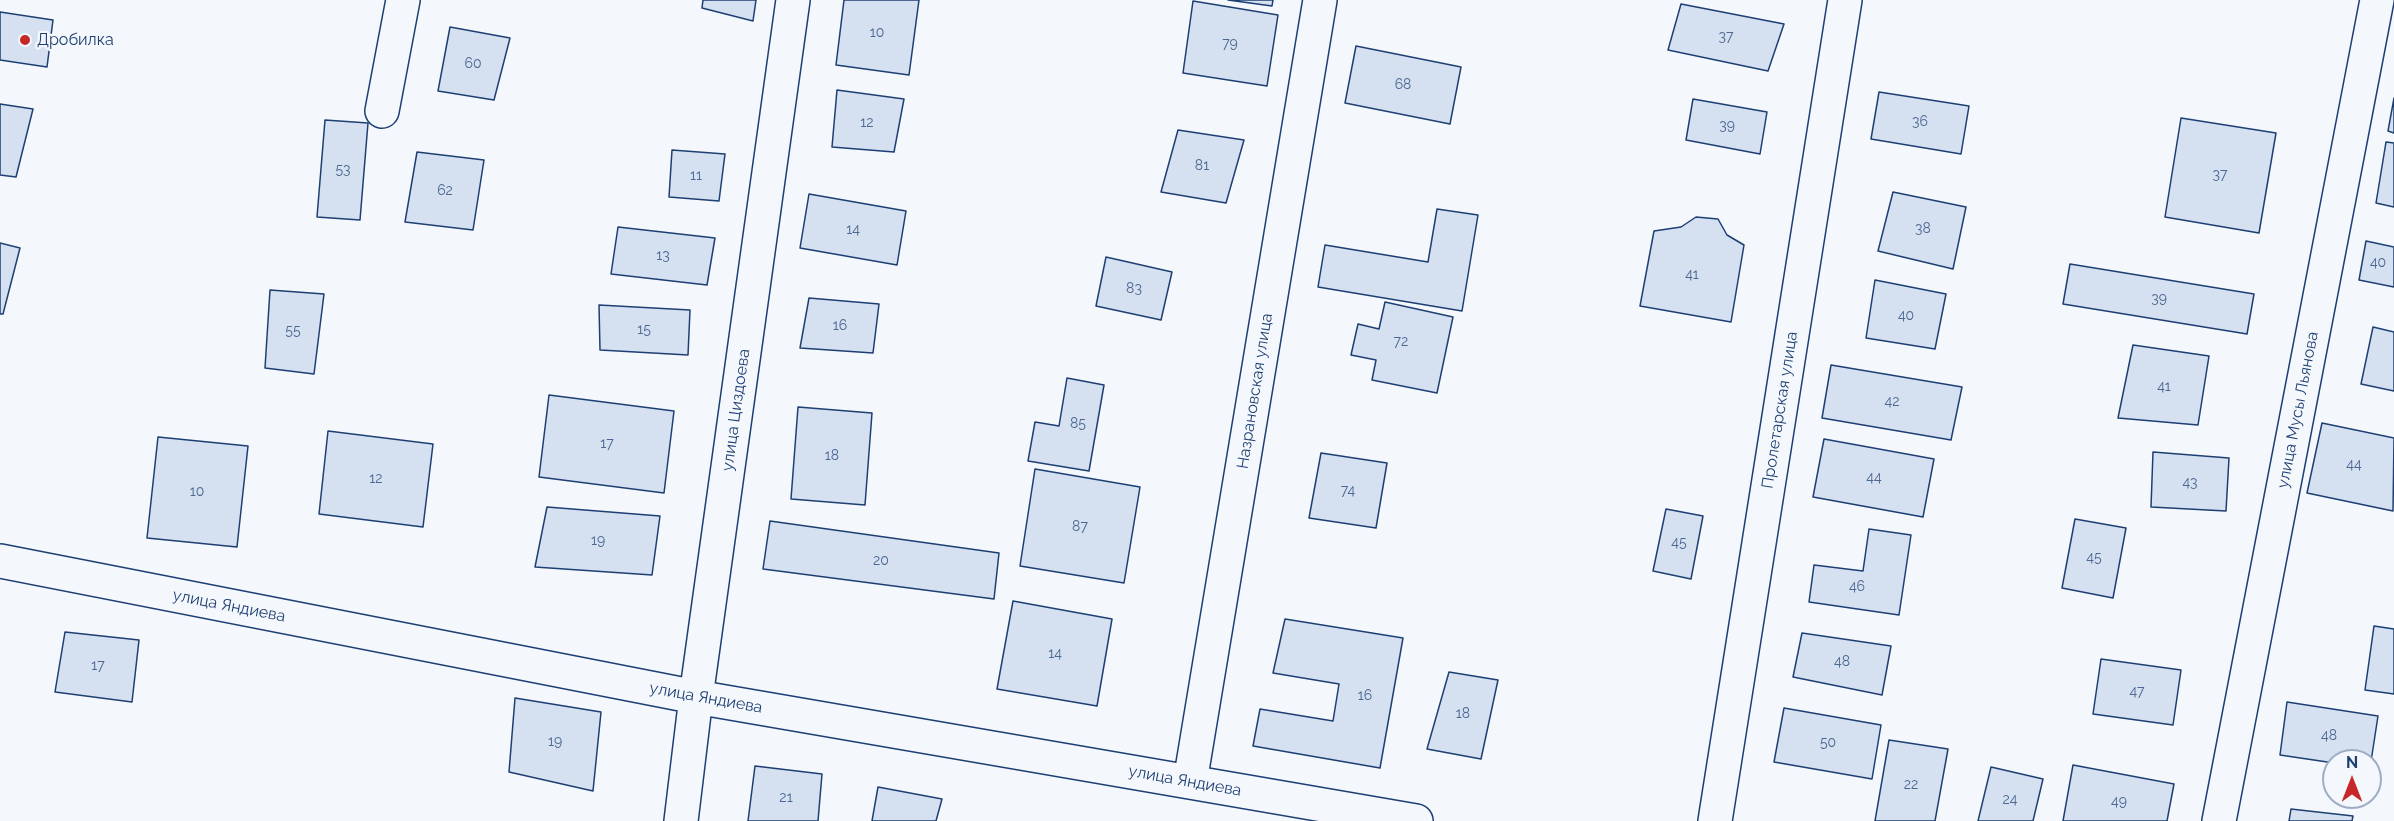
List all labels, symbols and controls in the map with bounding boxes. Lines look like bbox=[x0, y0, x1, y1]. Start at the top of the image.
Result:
house number: 10 bbox=[870, 25, 884, 41]
house number: 37 bbox=[1719, 29, 1733, 45]
place label: Дробилка bbox=[37, 30, 114, 50]
marker: Дробилка bbox=[18, 33, 32, 47]
house number: 79 bbox=[1222, 36, 1238, 52]
house number: 60 bbox=[464, 56, 482, 72]
house number: 68 bbox=[1395, 77, 1411, 93]
house number: 36 bbox=[1912, 114, 1928, 130]
house number: 12 bbox=[860, 115, 874, 131]
house number: 39 bbox=[1719, 118, 1735, 134]
house number: 81 bbox=[1195, 158, 1209, 174]
house number: 53 bbox=[335, 162, 351, 178]
house number: 37 bbox=[2213, 167, 2227, 183]
house number: 11 bbox=[690, 168, 702, 184]
house number: 62 bbox=[437, 183, 453, 199]
house number: 38 bbox=[1915, 221, 1931, 237]
house number: 14 bbox=[846, 222, 860, 238]
house number: 13 bbox=[656, 248, 670, 264]
house number: 40 bbox=[2370, 255, 2386, 271]
house number: 41 bbox=[1685, 267, 1699, 283]
house number: 83 bbox=[1126, 281, 1142, 297]
house number: 39 bbox=[2151, 291, 2167, 307]
house number: 40 bbox=[1898, 308, 1914, 324]
street label: Назрановская улица bbox=[1233, 312, 1277, 470]
house number: 16 bbox=[833, 318, 847, 334]
house number: 15 bbox=[637, 322, 651, 338]
house number: 55 bbox=[285, 323, 301, 339]
street label: Пролетарская улица bbox=[1758, 330, 1802, 490]
street label: улица Мусы Льянова bbox=[2273, 330, 2323, 490]
house number: 72 bbox=[1394, 334, 1408, 350]
street label: улица Циздоева bbox=[718, 348, 754, 472]
house number: 41 bbox=[2157, 379, 2171, 395]
house number: 42 bbox=[1885, 394, 1899, 410]
house number: 85 bbox=[1070, 416, 1086, 432]
house number: 17 bbox=[600, 436, 614, 452]
house number: 18 bbox=[825, 448, 839, 464]
house number: 44 bbox=[2346, 457, 2362, 473]
house number: 44 bbox=[1866, 470, 1882, 486]
house number: 12 bbox=[369, 471, 383, 487]
house number: 43 bbox=[2182, 475, 2198, 491]
house number: 74 bbox=[1341, 483, 1355, 499]
house number: 10 bbox=[190, 484, 204, 500]
house number: 87 bbox=[1072, 519, 1088, 535]
house number: 19 bbox=[591, 533, 605, 549]
house number: 45 bbox=[1671, 535, 1687, 551]
house number: 45 bbox=[2086, 550, 2102, 566]
house number: 20 bbox=[873, 553, 889, 569]
house number: 46 bbox=[1849, 579, 1865, 595]
street label: улица Яндиева bbox=[171, 586, 287, 626]
house number: 14 bbox=[1048, 646, 1062, 662]
house number: 48 bbox=[1834, 654, 1850, 670]
house number: 17 bbox=[91, 658, 105, 674]
street label: улица Яндиева bbox=[648, 679, 764, 717]
house number: 47 bbox=[2129, 684, 2145, 700]
house number: 16 bbox=[1358, 688, 1372, 704]
house number: 18 bbox=[1456, 706, 1470, 722]
house number: 48 bbox=[2321, 728, 2337, 744]
house number: 19 bbox=[548, 734, 562, 750]
house number: 50 bbox=[1820, 735, 1836, 751]
north arrow bbox=[2322, 749, 2382, 809]
text: N bbox=[2346, 753, 2358, 772]
street label: улица Яндиева bbox=[1127, 762, 1243, 800]
house number: 22 bbox=[1904, 777, 1918, 793]
house number: 21 bbox=[779, 790, 793, 806]
house number: 24 bbox=[2003, 792, 2017, 808]
house number: 49 bbox=[2111, 794, 2127, 810]

